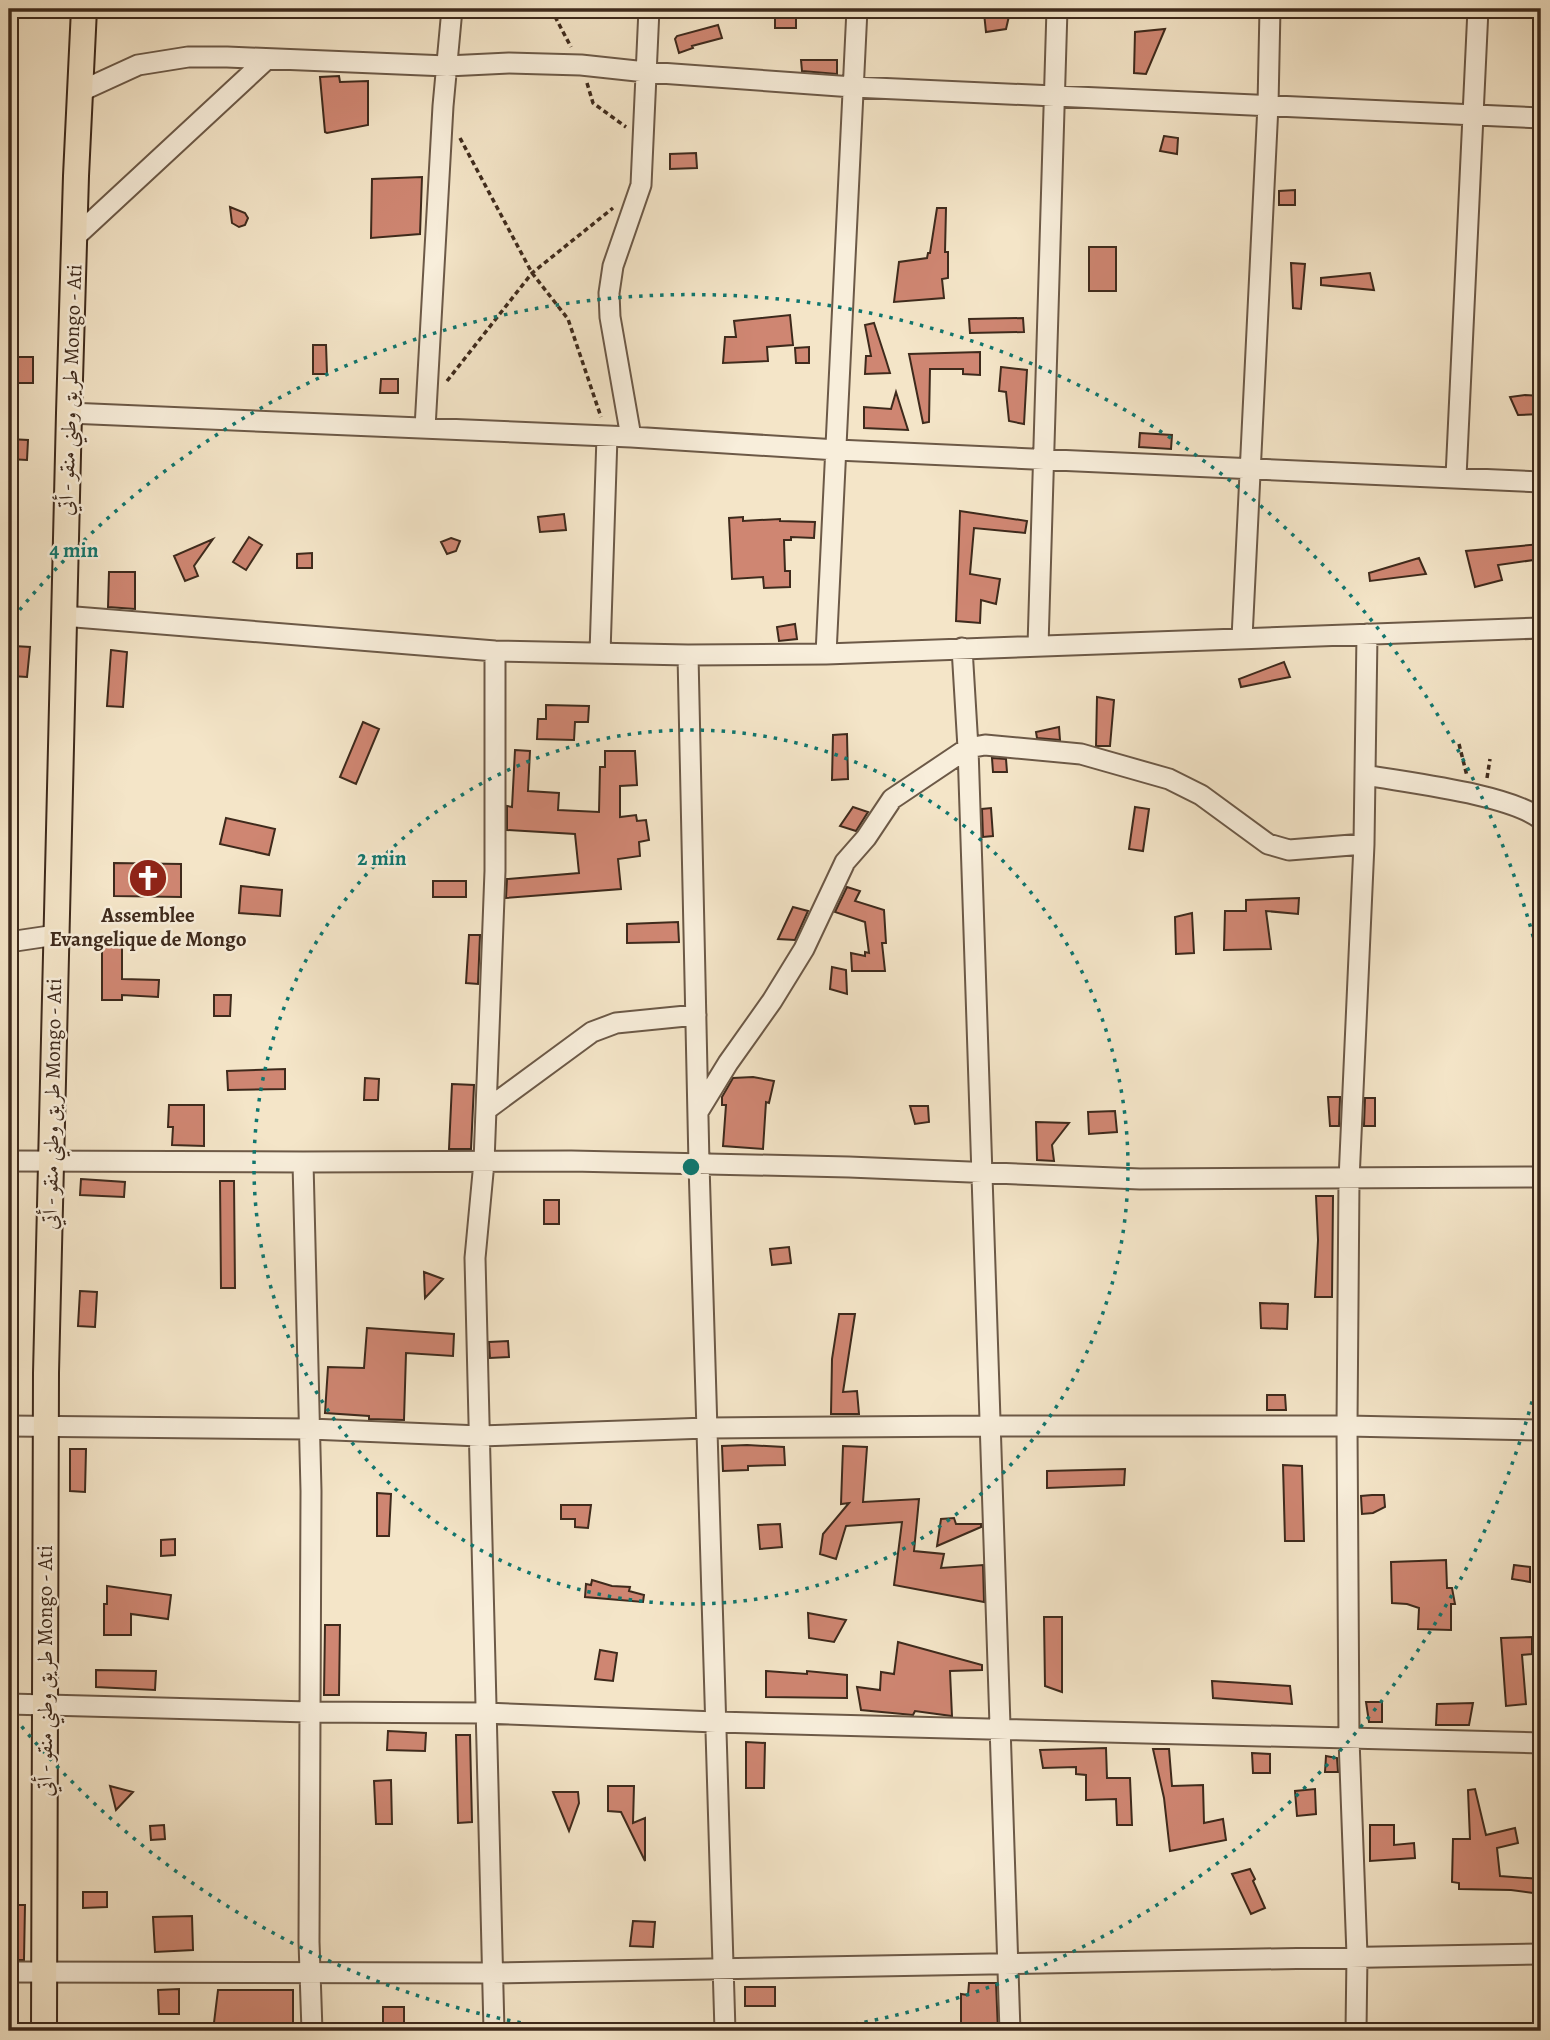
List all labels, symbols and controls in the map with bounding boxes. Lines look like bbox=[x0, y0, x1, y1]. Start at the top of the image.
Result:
street label: طريق وطني منقو - أتي Mongo - Ati bbox=[51, 264, 94, 516]
text: 4 min bbox=[49, 536, 99, 564]
text: 2 min bbox=[357, 844, 407, 872]
church icon: Assemblee Evangelique de Mongo bbox=[127, 857, 169, 899]
place label: Assemblee Evangelique de Mongo bbox=[49, 901, 247, 953]
street label: طريق وطني منقو - أتي Mongo - Ati bbox=[35, 978, 74, 1230]
centre of rings bbox=[679, 1155, 703, 1179]
street label: طريق وطني منقو - أتي Mongo - Ati bbox=[30, 1545, 65, 1797]

